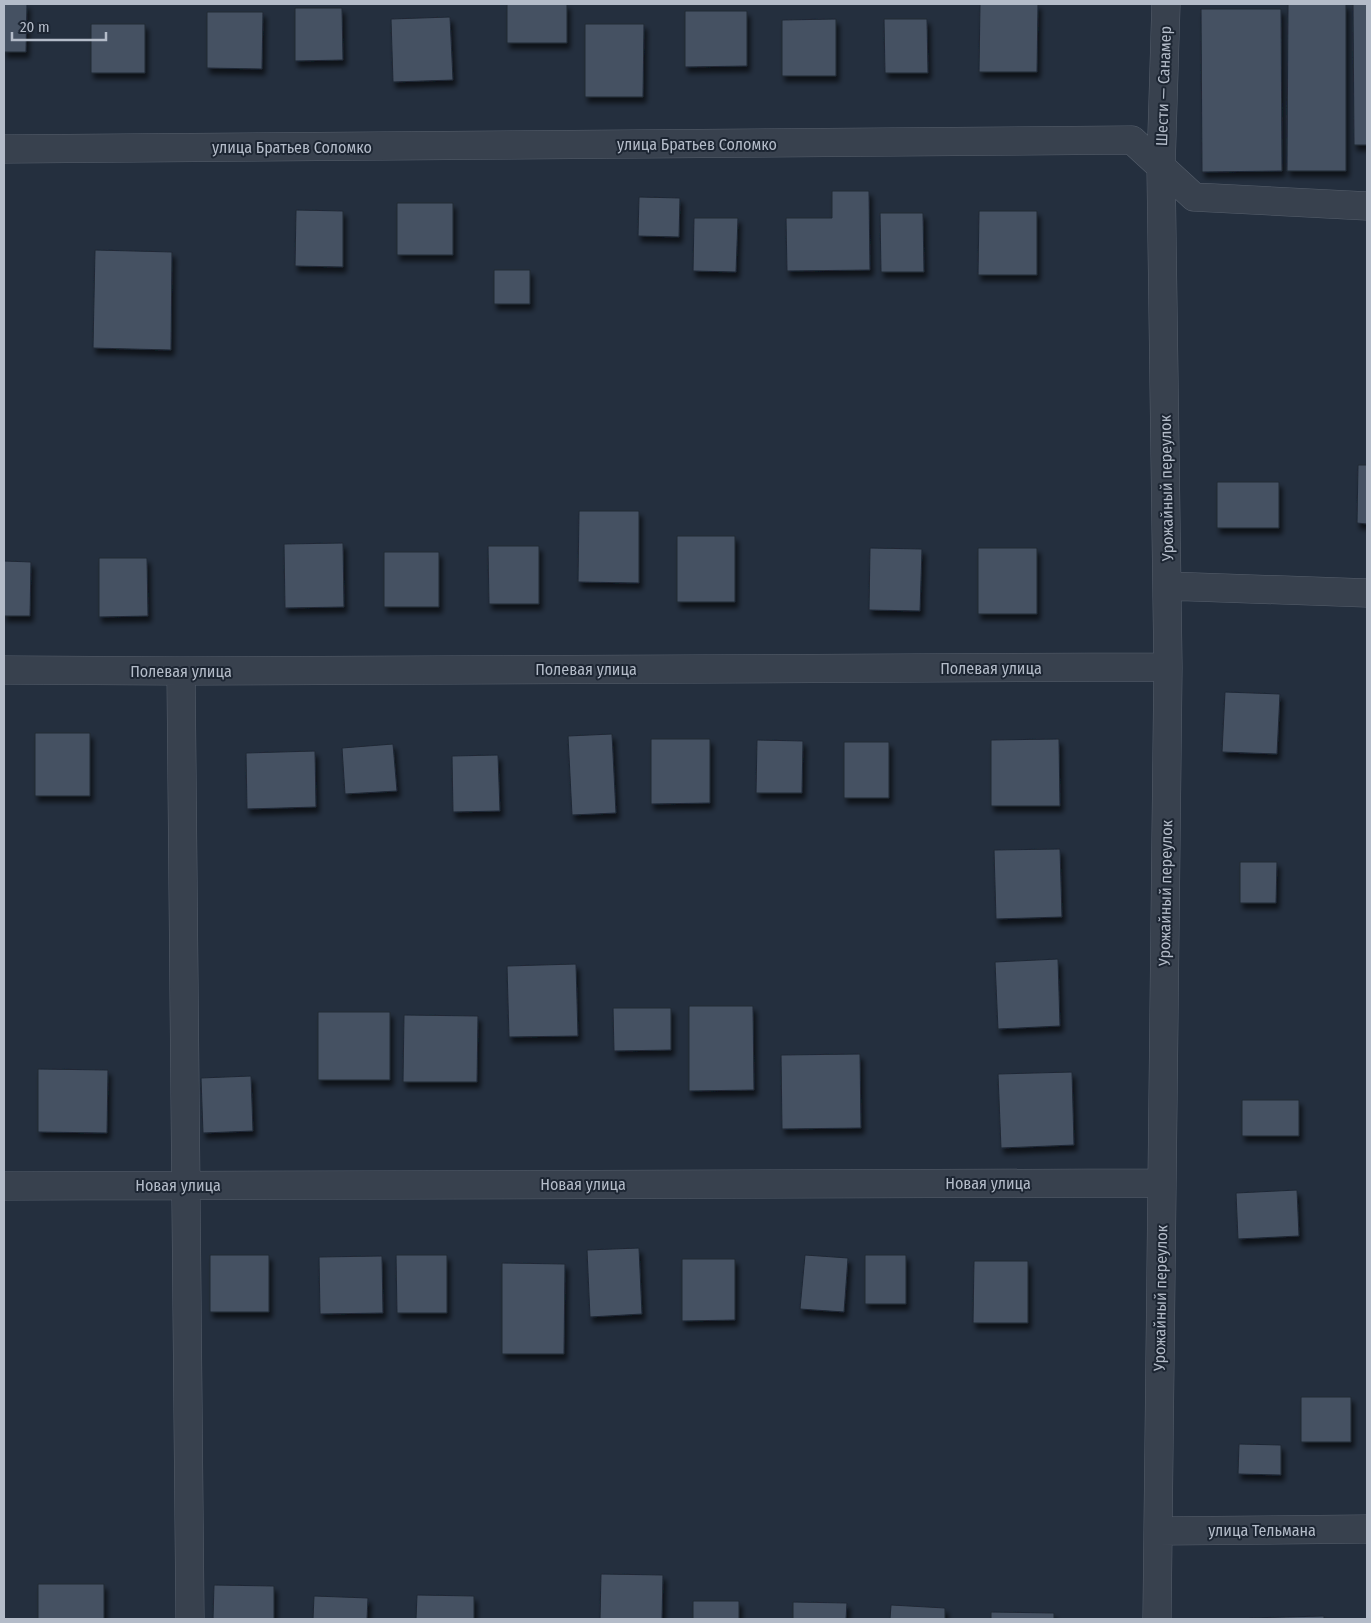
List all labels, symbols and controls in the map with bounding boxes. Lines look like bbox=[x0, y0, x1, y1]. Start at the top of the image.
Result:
scale bar bbox=[12, 10, 106, 42]
text: 20 m bbox=[20, 18, 50, 36]
street label: Шести — Санамер bbox=[1152, 26, 1175, 146]
street label: улица Братьев Соломко bbox=[617, 135, 777, 154]
street label: улица Братьев Соломко bbox=[212, 138, 372, 157]
street label: Урожайный переулок bbox=[1156, 414, 1177, 562]
street label: Полевая улица bbox=[940, 659, 1042, 678]
street label: Полевая улица bbox=[535, 660, 637, 679]
street label: Полевая улица bbox=[130, 662, 232, 681]
street label: Урожайный переулок bbox=[1155, 819, 1176, 967]
street label: Новая улица bbox=[945, 1174, 1031, 1193]
street label: Новая улица bbox=[540, 1175, 626, 1194]
street label: Новая улица bbox=[135, 1176, 221, 1195]
street label: Урожайный переулок bbox=[1150, 1224, 1171, 1372]
street label: улица Тельмана bbox=[1208, 1521, 1316, 1540]

